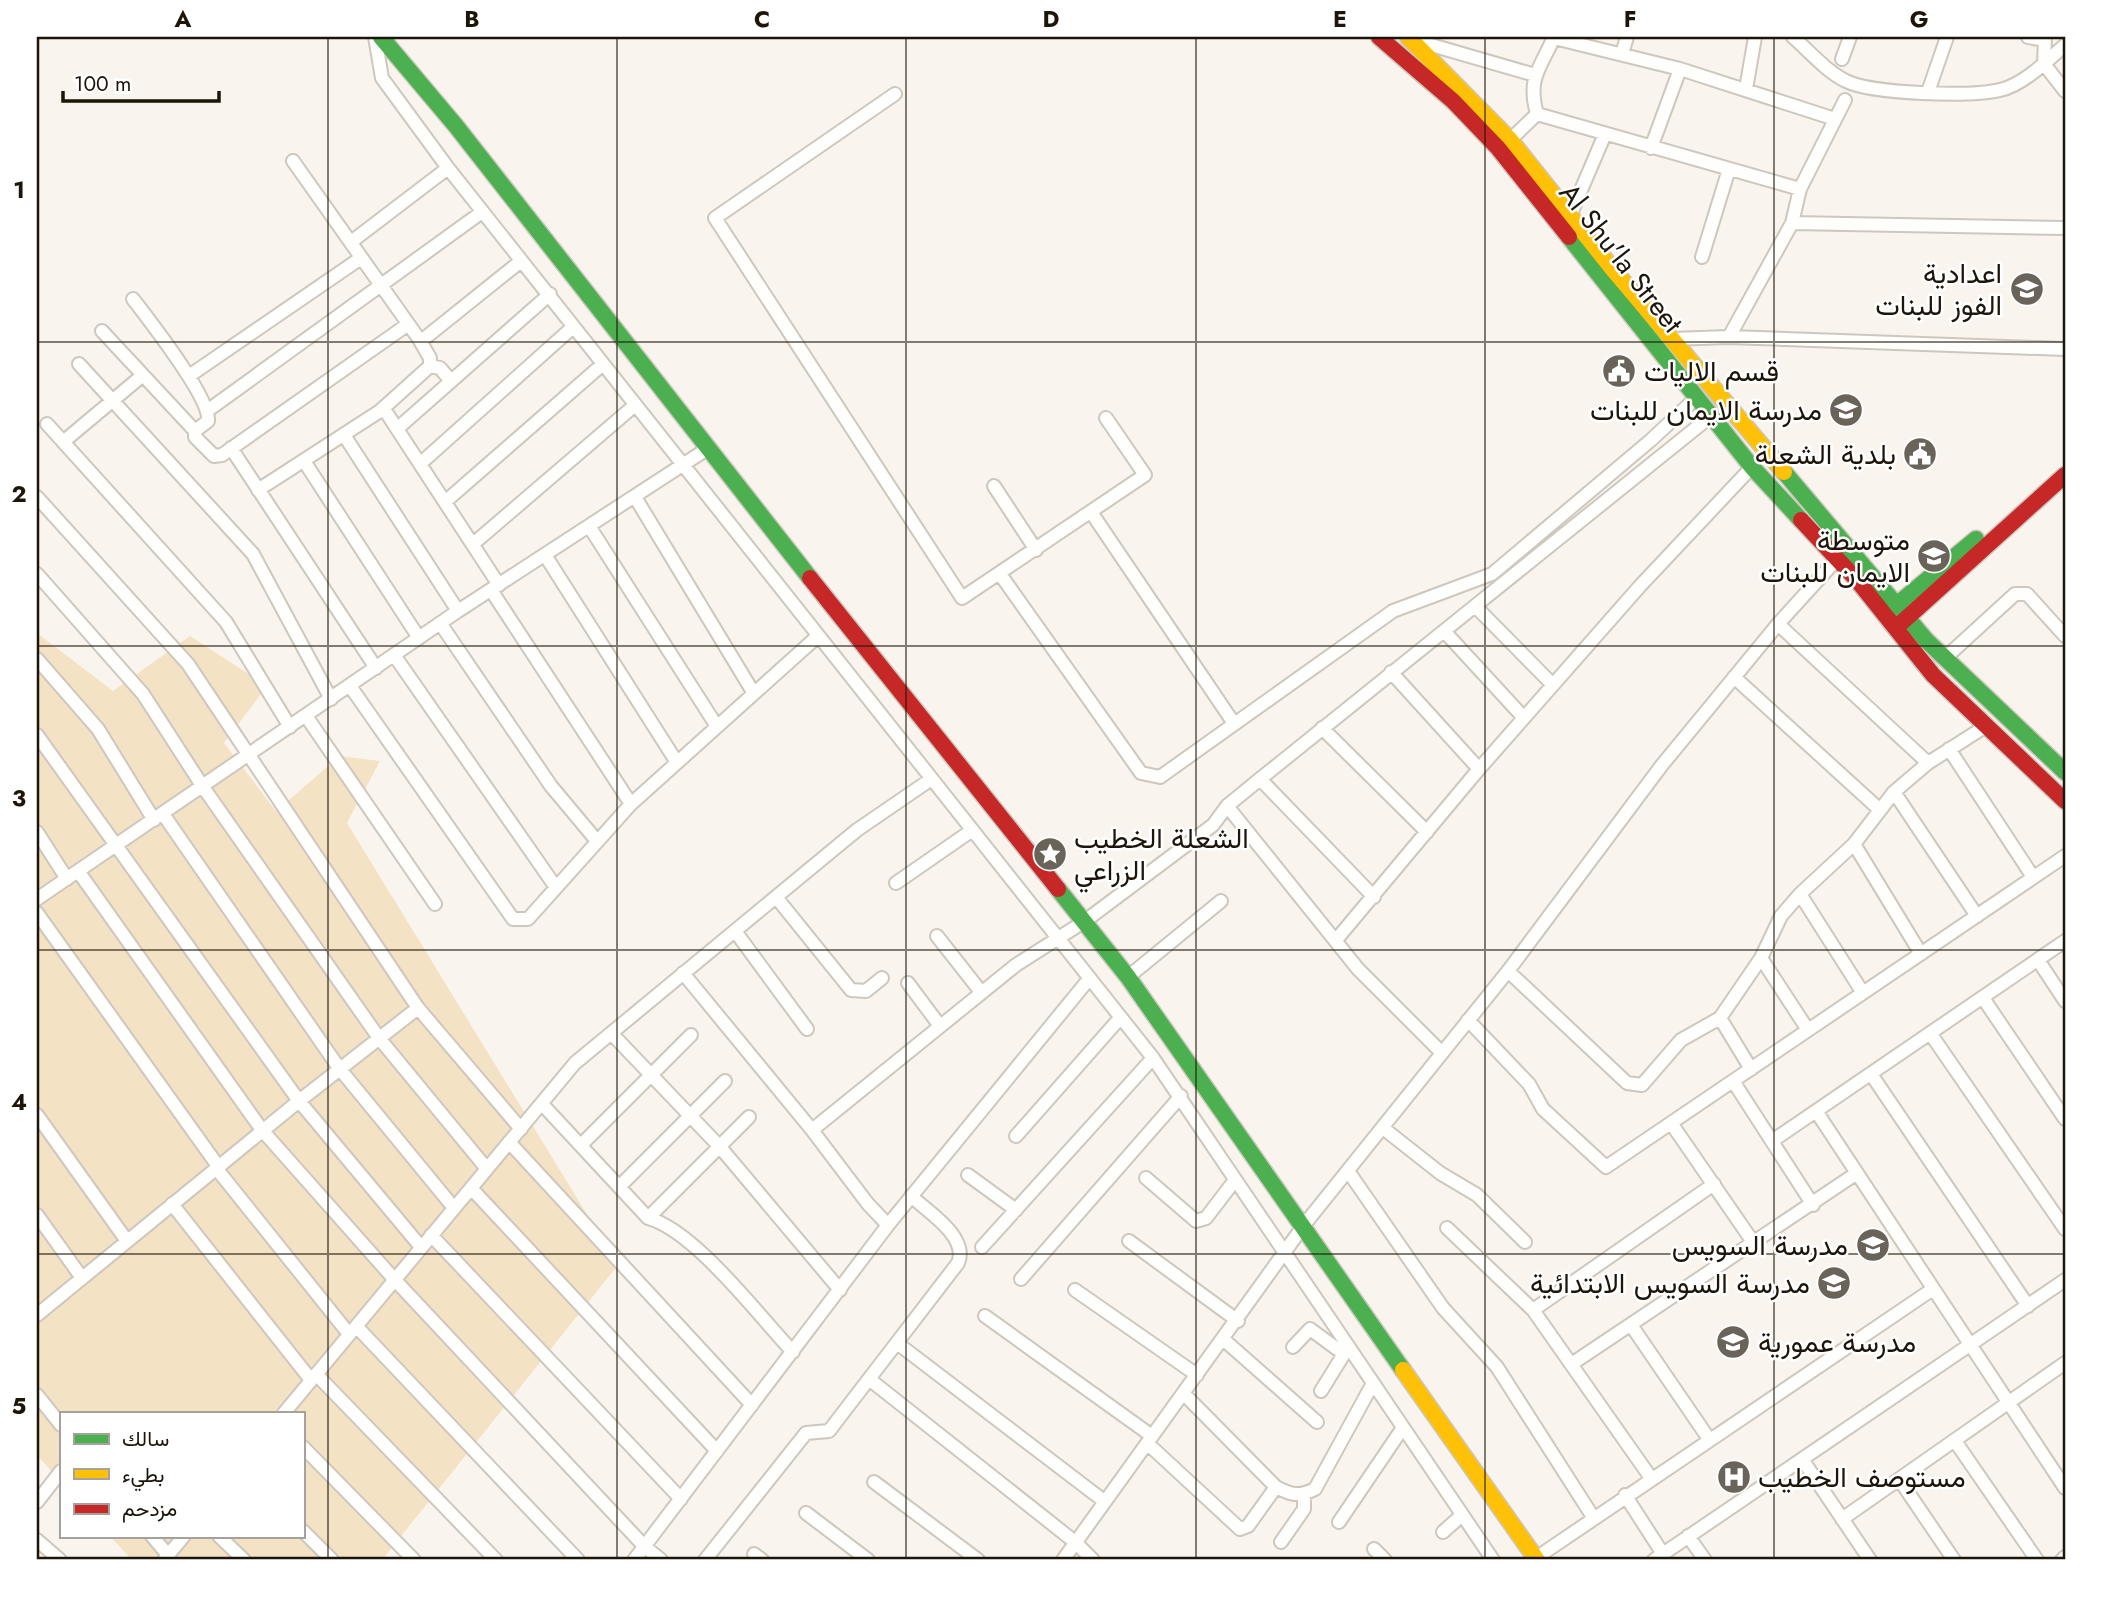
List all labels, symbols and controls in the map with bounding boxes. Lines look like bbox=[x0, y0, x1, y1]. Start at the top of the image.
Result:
text: A bbox=[174, 2, 192, 36]
text: B bbox=[464, 2, 480, 36]
text: C bbox=[754, 2, 770, 36]
text: D bbox=[1043, 2, 1060, 36]
text: E bbox=[1333, 2, 1347, 36]
text: F bbox=[1624, 2, 1636, 36]
text: G bbox=[1910, 2, 1928, 36]
scale bar bbox=[63, 60, 219, 104]
text: 100 m bbox=[74, 69, 131, 99]
text: 1 bbox=[13, 173, 25, 207]
street label: Al Shu'la Street bbox=[1549, 174, 1693, 342]
place label: اعدادية الفوز للبنات bbox=[1875, 253, 2002, 326]
school or university icon: اعدادية الفوز للبنات bbox=[2008, 270, 2046, 308]
place label: قسم الاليات bbox=[1644, 351, 1779, 392]
public building icon: قسم الاليات bbox=[1600, 352, 1638, 390]
place label: مدرسة الايمان للبنات bbox=[1590, 390, 1822, 431]
school or university icon: مدرسة الايمان للبنات bbox=[1827, 391, 1865, 429]
place label: بلدية الشعلة bbox=[1755, 434, 1896, 475]
public building icon: بلدية الشعلة bbox=[1901, 435, 1939, 473]
text: 2 bbox=[11, 477, 27, 511]
place label: متوسطة الايمان للبنات bbox=[1760, 520, 1910, 593]
school or university icon: متوسطة الايمان للبنات bbox=[1915, 537, 1953, 575]
text: 3 bbox=[12, 781, 26, 815]
place label: الشعلة الخطيب الزراعي bbox=[1074, 818, 1249, 893]
place icon: الشعلة الخطيب الزراعي bbox=[1031, 835, 1069, 873]
text: 4 bbox=[11, 1085, 27, 1119]
place label: مدرسة السويس bbox=[1672, 1225, 1848, 1266]
school or university icon: مدرسة السويس bbox=[1854, 1226, 1892, 1264]
place label: مدرسة السويس الابتدائية bbox=[1530, 1263, 1810, 1304]
school or university icon: مدرسة السويس الابتدائية bbox=[1815, 1264, 1853, 1302]
place label: مدرسة عمورية bbox=[1758, 1322, 1916, 1363]
school or university icon: مدرسة عمورية bbox=[1714, 1323, 1752, 1361]
text: 5 bbox=[12, 1389, 26, 1423]
legend bbox=[60, 1412, 304, 1538]
text: سالك bbox=[122, 1424, 169, 1454]
place label: مستوصف الخطيب bbox=[1758, 1457, 1966, 1498]
hospital icon: مستوصف الخطيب bbox=[1715, 1458, 1753, 1496]
text: بطيء bbox=[122, 1460, 165, 1492]
text: مزدحم bbox=[122, 1494, 177, 1524]

